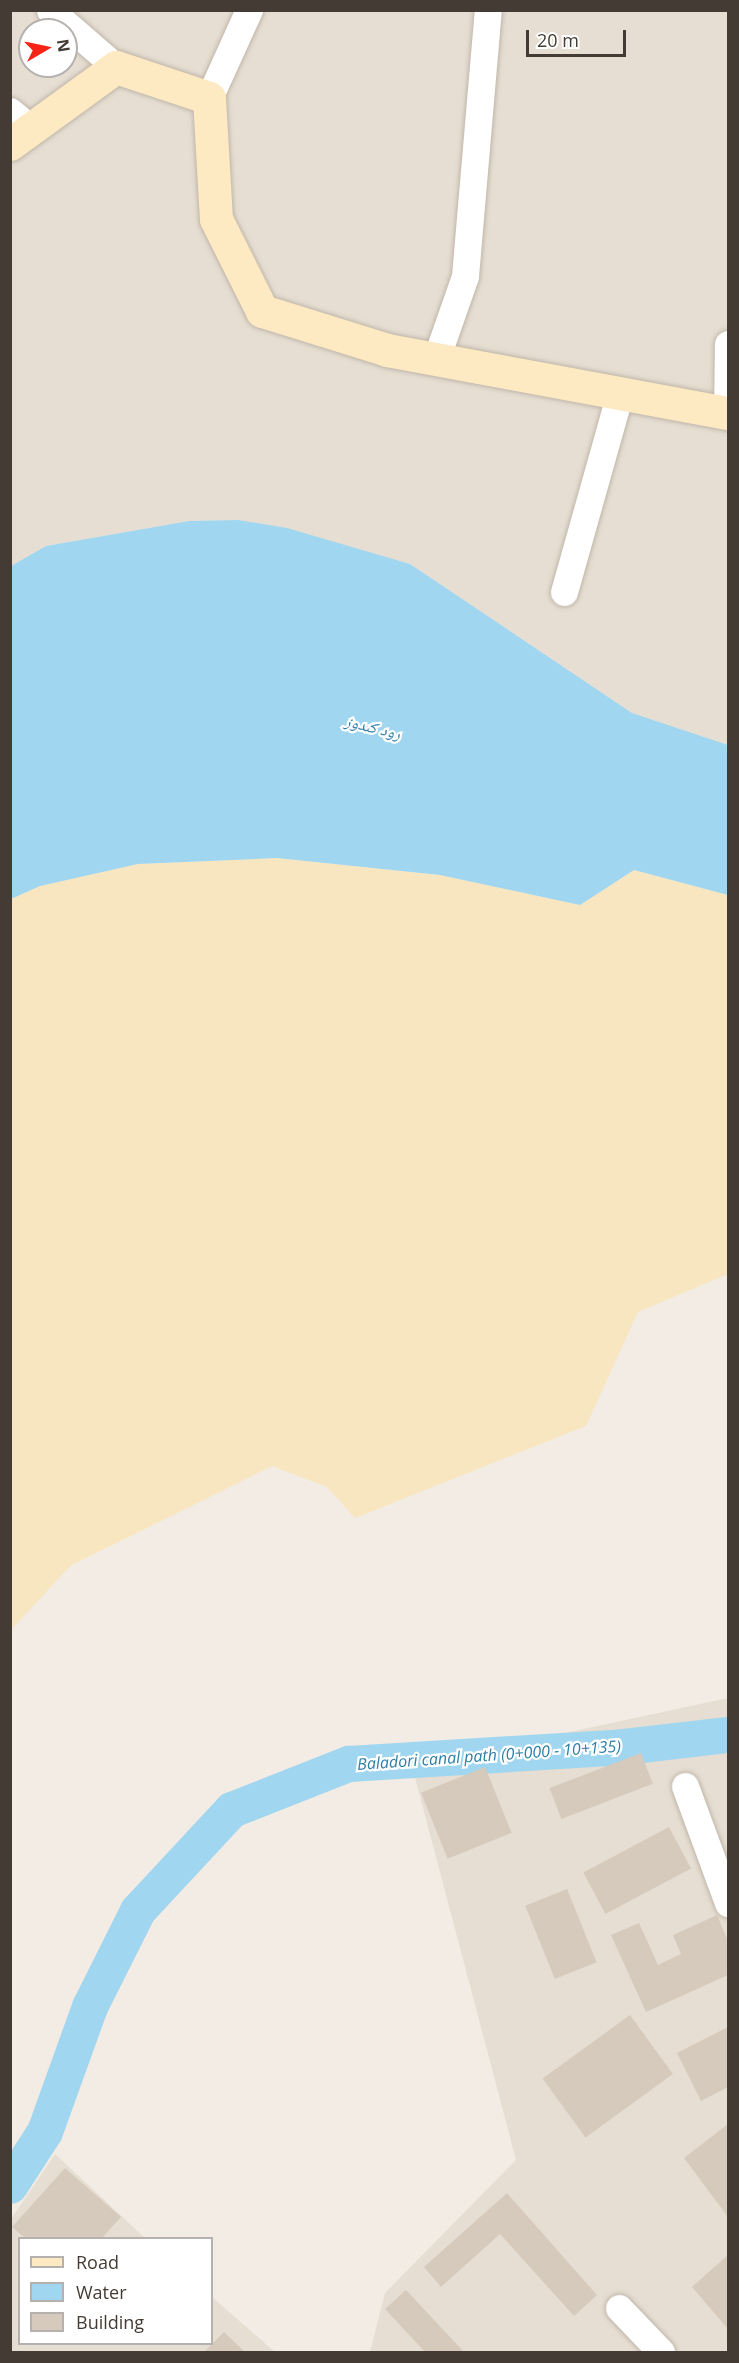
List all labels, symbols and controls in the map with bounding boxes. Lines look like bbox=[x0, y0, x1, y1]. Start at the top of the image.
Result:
north arrow bbox=[18, 18, 78, 78]
scale bar bbox=[529, 18, 630, 56]
text: 20 m bbox=[537, 28, 579, 52]
text: N bbox=[52, 37, 76, 54]
water label: رود کندوز bbox=[343, 711, 403, 743]
water label: Baladori canal path (0+000 - 10+135) bbox=[357, 1736, 621, 1774]
legend bbox=[18, 2237, 213, 2345]
text: Road bbox=[76, 2250, 119, 2274]
text: Water bbox=[76, 2280, 127, 2304]
text: Building bbox=[76, 2310, 144, 2334]

